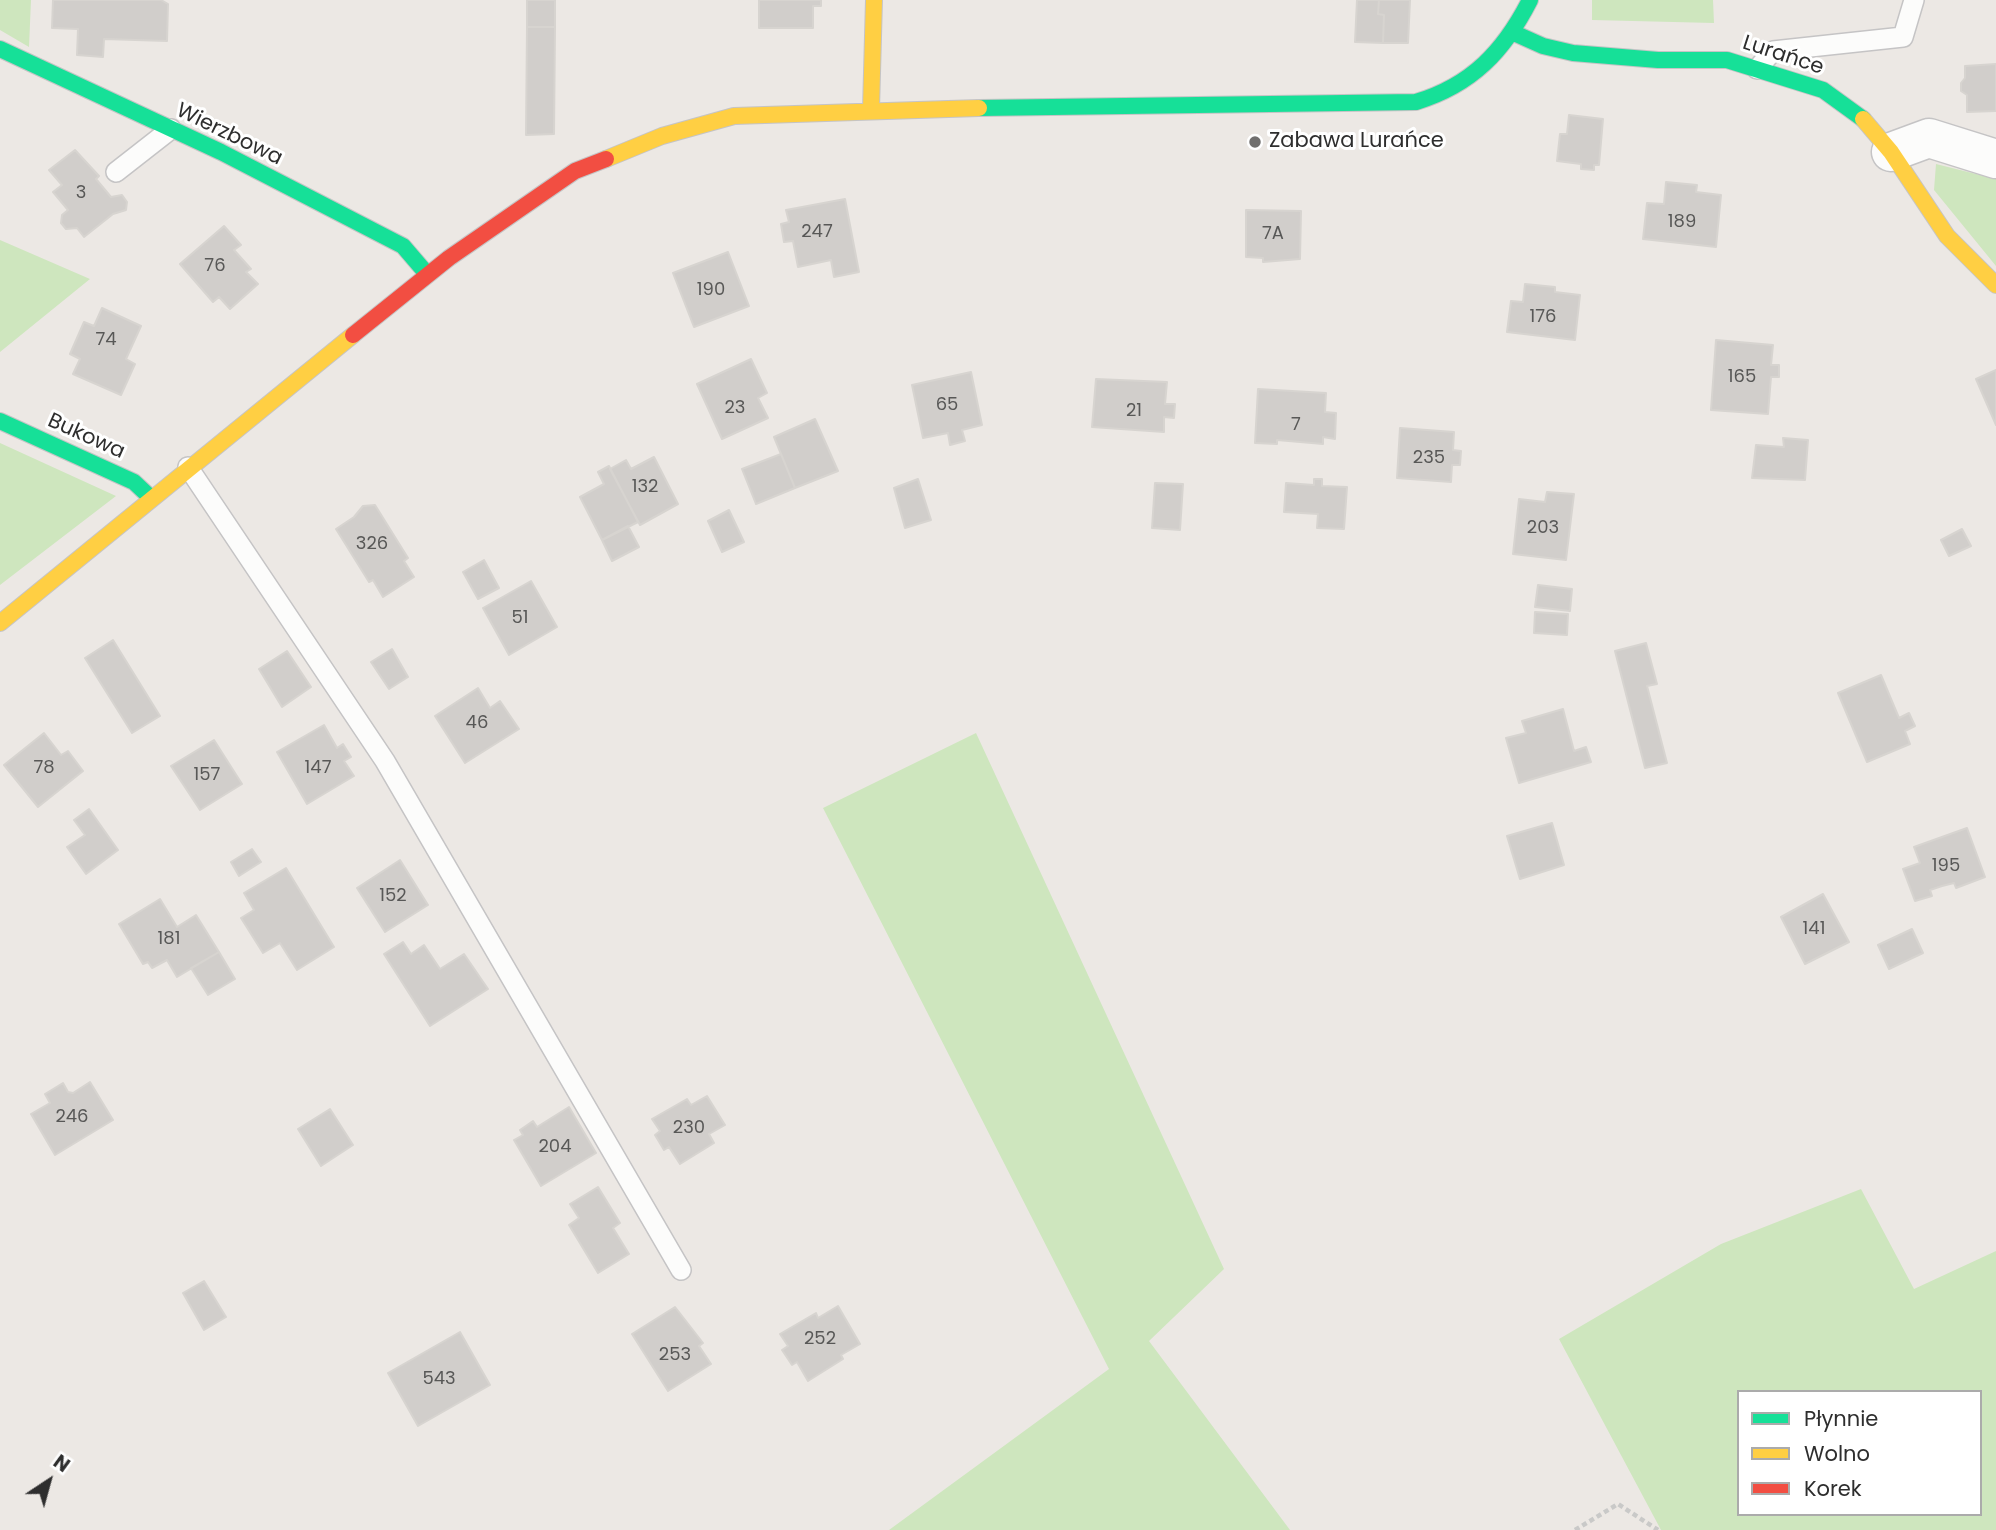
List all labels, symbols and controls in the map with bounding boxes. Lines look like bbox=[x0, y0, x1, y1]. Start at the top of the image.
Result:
street label: Lurańce bbox=[1739, 31, 1827, 81]
street label: Wierzbowa bbox=[172, 98, 286, 172]
place label: Zabawa Lurańce bbox=[1269, 129, 1444, 155]
marker: Zabawa Lurańce bbox=[1247, 134, 1263, 150]
house number: 3 bbox=[76, 182, 86, 204]
house number: 189 bbox=[1668, 211, 1696, 233]
house number: 247 bbox=[801, 221, 833, 243]
house number: 7A bbox=[1262, 223, 1284, 245]
house number: 76 bbox=[204, 255, 226, 277]
house number: 190 bbox=[697, 279, 725, 301]
house number: 176 bbox=[1529, 306, 1557, 328]
house number: 74 bbox=[95, 329, 117, 351]
house number: 165 bbox=[1728, 366, 1756, 388]
house number: 65 bbox=[936, 394, 958, 416]
house number: 23 bbox=[725, 397, 745, 419]
house number: 21 bbox=[1126, 400, 1142, 422]
street label: Bukowa bbox=[43, 409, 129, 465]
house number: 7 bbox=[1291, 414, 1301, 436]
house number: 235 bbox=[1413, 447, 1445, 469]
house number: 132 bbox=[632, 476, 658, 498]
house number: 203 bbox=[1527, 517, 1559, 539]
house number: 326 bbox=[356, 533, 388, 555]
house number: 51 bbox=[511, 607, 529, 629]
house number: 46 bbox=[466, 712, 488, 734]
house number: 78 bbox=[33, 757, 55, 779]
house number: 147 bbox=[305, 757, 331, 779]
house number: 157 bbox=[194, 764, 220, 786]
house number: 195 bbox=[1932, 855, 1960, 877]
house number: 152 bbox=[379, 885, 407, 907]
house number: 141 bbox=[1803, 918, 1825, 940]
house number: 181 bbox=[158, 928, 180, 950]
house number: 246 bbox=[55, 1106, 89, 1128]
house number: 230 bbox=[673, 1117, 705, 1139]
house number: 204 bbox=[539, 1136, 571, 1158]
house number: 252 bbox=[804, 1328, 836, 1350]
house number: 253 bbox=[659, 1344, 691, 1366]
house number: 543 bbox=[422, 1368, 456, 1390]
legend bbox=[1737, 1390, 1982, 1516]
text: Płynnie bbox=[1804, 1404, 1878, 1433]
text: Wolno bbox=[1804, 1439, 1870, 1468]
north arrow bbox=[14, 1446, 84, 1516]
text: N bbox=[48, 1448, 75, 1479]
text: Korek bbox=[1804, 1474, 1862, 1503]

